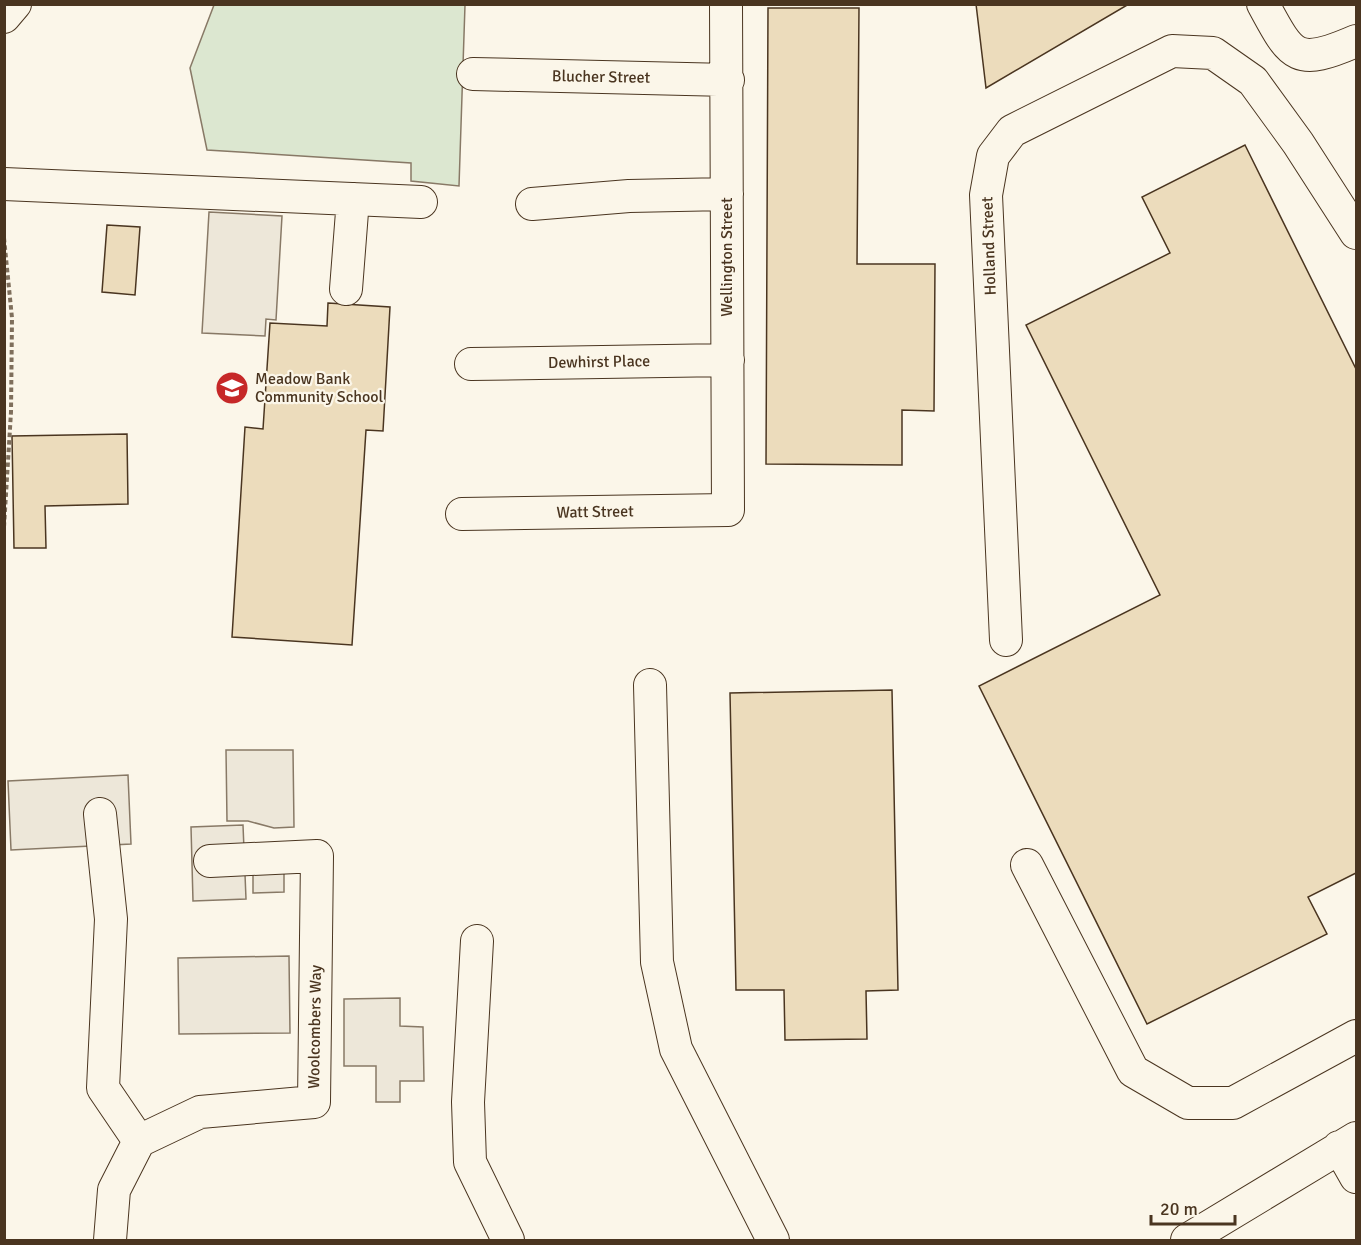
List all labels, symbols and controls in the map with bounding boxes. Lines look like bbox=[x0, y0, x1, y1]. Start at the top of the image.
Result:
street label: Blucher Street bbox=[552, 66, 651, 88]
street label: Holland Street bbox=[977, 196, 1001, 296]
street label: Wellington Street bbox=[717, 197, 737, 317]
street label: Dewhirst Place bbox=[548, 351, 650, 373]
place label: Meadow Bank Community School bbox=[255, 369, 384, 407]
school or university icon: Meadow Bank Community School bbox=[214, 370, 250, 406]
street label: Watt Street bbox=[556, 501, 634, 523]
street label: Woolcombers Way bbox=[304, 964, 326, 1089]
scale bar bbox=[1151, 1188, 1235, 1226]
text: 20 m bbox=[1160, 1198, 1198, 1220]

